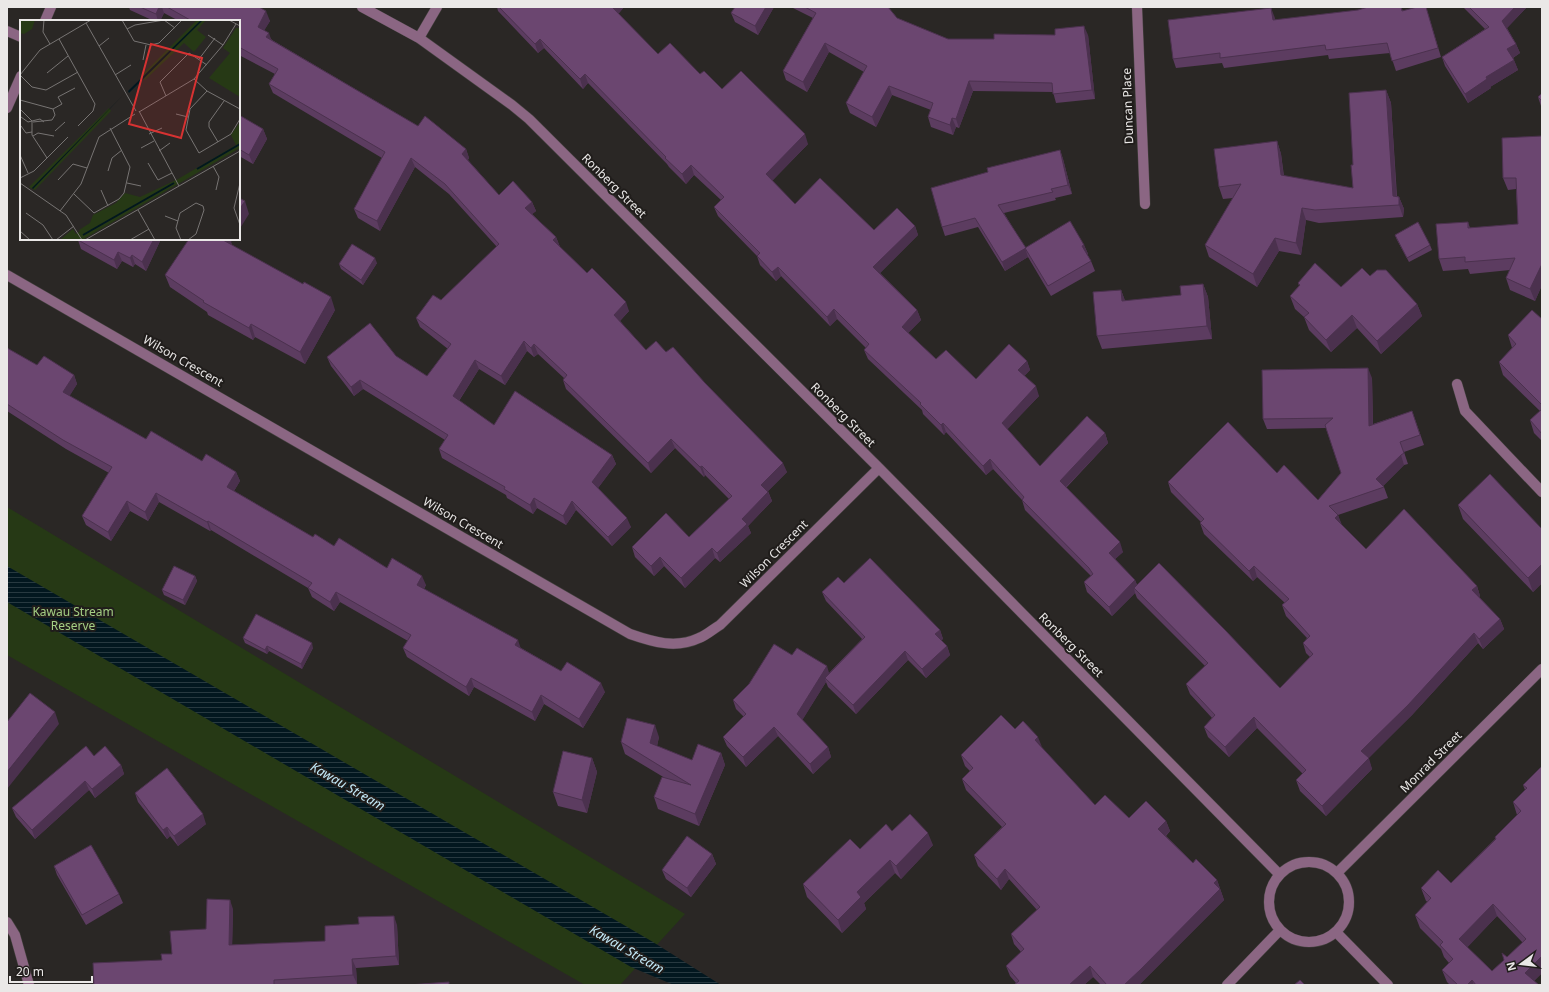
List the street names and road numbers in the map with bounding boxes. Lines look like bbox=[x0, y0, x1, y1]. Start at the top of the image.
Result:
street label: Duncan Place bbox=[1118, 67, 1137, 144]
street label: Ronberg Street bbox=[578, 150, 651, 222]
street label: Wilson Crescent bbox=[140, 331, 227, 391]
street label: Ronberg Street bbox=[807, 379, 880, 451]
street label: Wilson Crescent bbox=[420, 493, 507, 553]
street label: Wilson Crescent bbox=[736, 515, 812, 591]
street label: Ronberg Street bbox=[1035, 609, 1108, 681]
street label: Monrad Street bbox=[1396, 727, 1466, 796]

